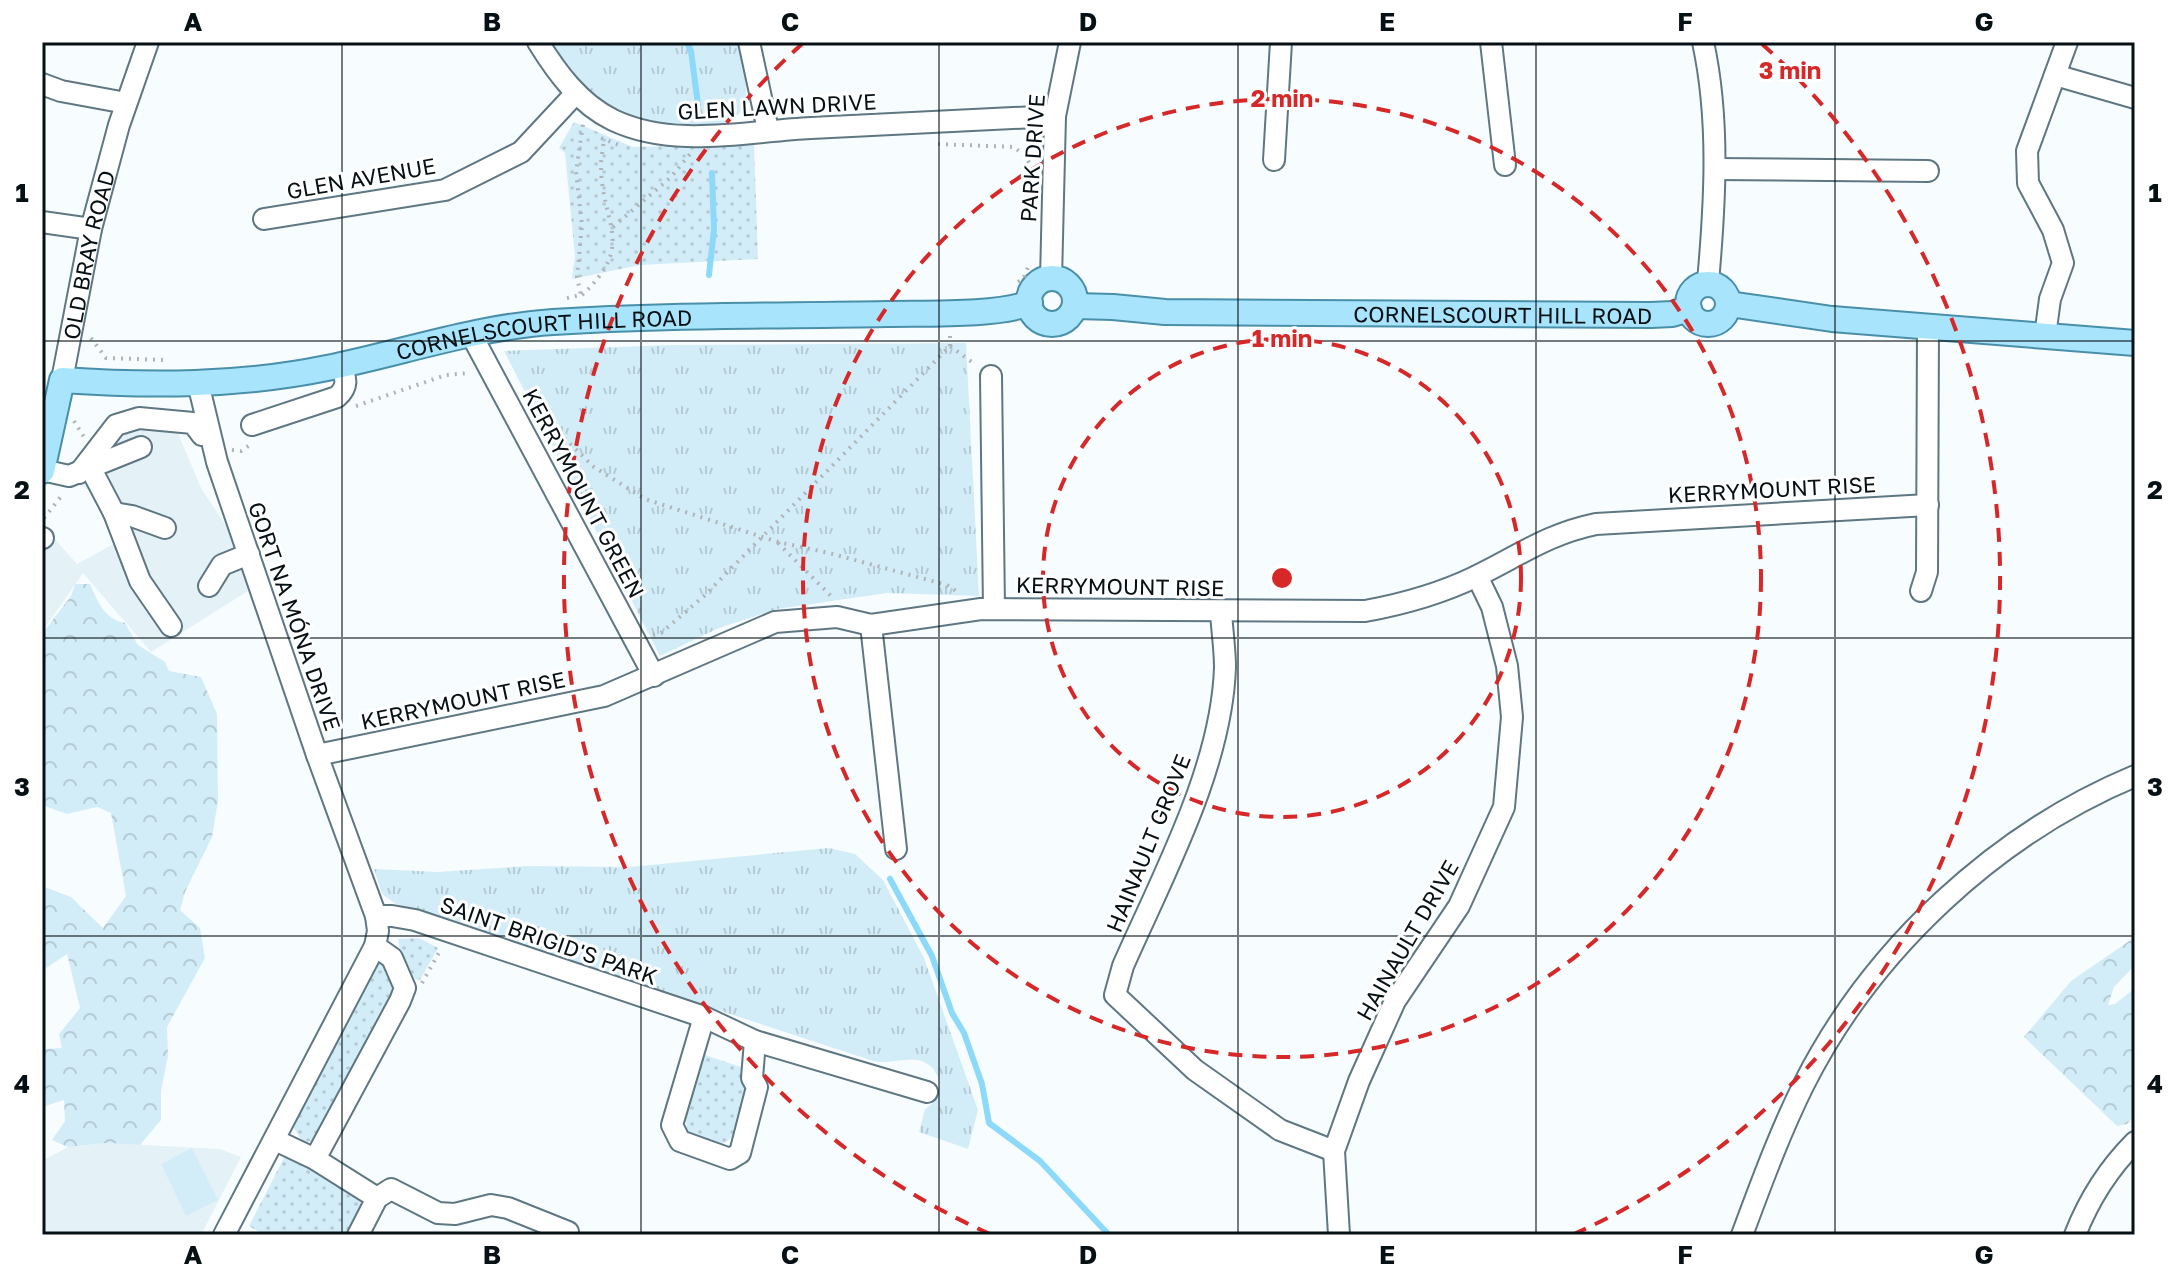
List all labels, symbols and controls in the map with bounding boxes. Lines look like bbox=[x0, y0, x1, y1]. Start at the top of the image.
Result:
text: A bbox=[184, 6, 203, 37]
text: B bbox=[483, 6, 501, 37]
text: C bbox=[781, 6, 799, 37]
text: D bbox=[1079, 6, 1097, 37]
text: E bbox=[1379, 6, 1395, 37]
text: F bbox=[1677, 6, 1693, 37]
text: G bbox=[1974, 6, 1994, 37]
text: 3 min bbox=[1759, 55, 1821, 84]
text: 2 min bbox=[1251, 83, 1313, 112]
street label: GLEN LAWN DRIVE bbox=[677, 87, 877, 125]
street label: PARK DRIVE bbox=[1014, 93, 1050, 223]
street label: GLEN AVENUE bbox=[284, 152, 438, 204]
street label: OLD BRAY ROAD bbox=[57, 167, 120, 342]
text: 1 bbox=[15, 177, 29, 208]
text: 1 bbox=[2148, 177, 2162, 208]
street label: CORNELSCOURT HILL ROAD bbox=[1353, 300, 1652, 329]
street label: CORNELSCOURT HILL ROAD bbox=[393, 303, 692, 365]
text: 1 min bbox=[1252, 323, 1312, 352]
street label: KERRYMOUNT GREEN bbox=[517, 384, 651, 602]
street label: KERRYMOUNT RISE bbox=[1667, 470, 1877, 508]
text: 2 bbox=[14, 474, 30, 505]
text: 2 bbox=[2147, 474, 2163, 505]
street label: GORT NA MÓNA DRIVE bbox=[243, 498, 347, 734]
centre of rings bbox=[1268, 564, 1296, 592]
street label: KERRYMOUNT RISE bbox=[1016, 571, 1224, 601]
street label: KERRYMOUNT RISE bbox=[358, 665, 568, 735]
street label: HAINAULT GROVE bbox=[1100, 750, 1196, 936]
text: 3 bbox=[14, 771, 30, 802]
text: 3 bbox=[2147, 771, 2163, 802]
street label: HAINAULT DRIVE bbox=[1350, 855, 1464, 1025]
street label: SAINT BRIGID'S PARK bbox=[437, 890, 661, 990]
text: 4 bbox=[14, 1068, 30, 1099]
text: 4 bbox=[2147, 1068, 2163, 1099]
text: A bbox=[184, 1239, 203, 1270]
text: B bbox=[483, 1239, 501, 1270]
text: C bbox=[781, 1239, 799, 1270]
text: D bbox=[1079, 1239, 1097, 1270]
text: E bbox=[1379, 1239, 1395, 1270]
text: F bbox=[1677, 1239, 1693, 1270]
text: G bbox=[1974, 1239, 1994, 1270]

